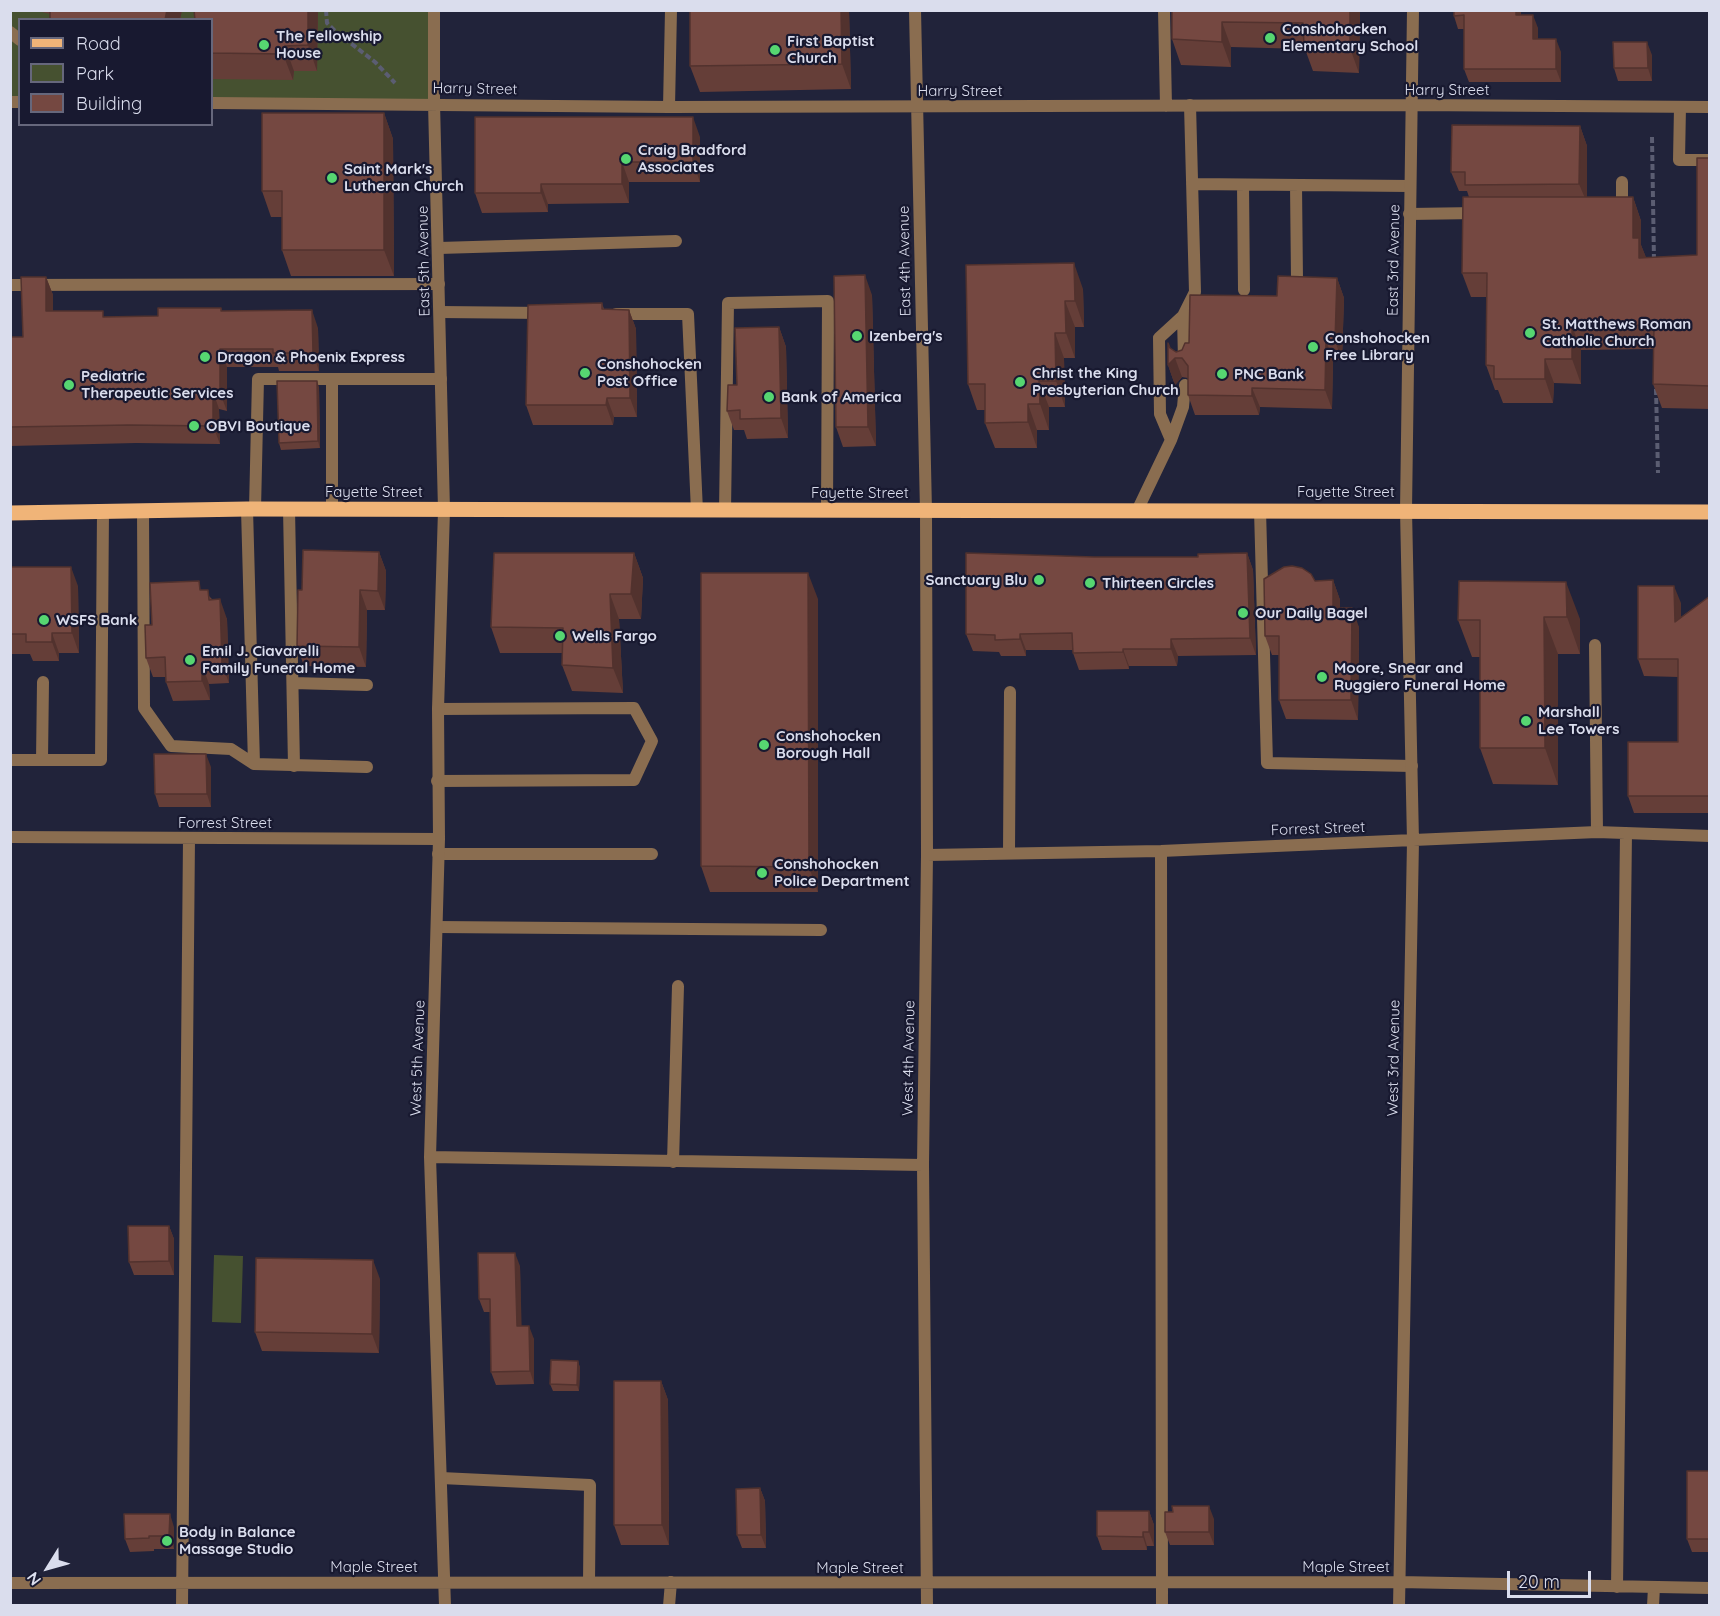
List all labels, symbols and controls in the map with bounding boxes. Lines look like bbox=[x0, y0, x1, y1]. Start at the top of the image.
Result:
legend bbox=[18, 18, 213, 126]
place label: Conshohocken Elementary School bbox=[1282, 20, 1418, 55]
place label: The Fellowship House bbox=[276, 27, 382, 62]
marker: Conshohocken Elementary School bbox=[1263, 31, 1277, 45]
text: Road bbox=[76, 32, 121, 55]
place label: First Baptist Church bbox=[787, 32, 875, 67]
marker: The Fellowship House bbox=[257, 38, 271, 52]
marker: First Baptist Church bbox=[768, 43, 782, 57]
text: Park bbox=[76, 62, 114, 85]
street label: Harry Street bbox=[432, 79, 518, 99]
street label: Harry Street bbox=[1404, 81, 1490, 99]
street label: Harry Street bbox=[917, 82, 1003, 100]
text: Building bbox=[76, 92, 142, 115]
place label: Craig Bradford Associates bbox=[638, 141, 747, 176]
marker: Craig Bradford Associates bbox=[619, 152, 633, 166]
place label: Saint Mark's Lutheran Church bbox=[344, 160, 464, 195]
marker: Saint Mark's Lutheran Church bbox=[325, 171, 339, 185]
street label: East 3rd Avenue bbox=[1384, 204, 1404, 316]
street label: East 5th Avenue bbox=[414, 205, 434, 317]
street label: East 4th Avenue bbox=[895, 205, 915, 317]
place label: St. Matthews Roman Catholic Church bbox=[1542, 315, 1691, 350]
marker: St. Matthews Roman Catholic Church bbox=[1523, 326, 1537, 340]
place label: Izenberg's bbox=[869, 327, 943, 345]
marker: Izenberg's bbox=[850, 329, 864, 343]
place label: Conshohocken Free Library bbox=[1325, 329, 1430, 364]
marker: Conshohocken Free Library bbox=[1306, 340, 1320, 354]
place label: Dragon & Phoenix Express bbox=[217, 348, 405, 366]
marker: Dragon & Phoenix Express bbox=[198, 350, 212, 364]
place label: Conshohocken Post Office bbox=[597, 355, 702, 390]
place label: Christ the King Presbyterian Church bbox=[1032, 364, 1179, 399]
place label: PNC Bank bbox=[1234, 365, 1304, 383]
marker: Conshohocken Post Office bbox=[578, 366, 592, 380]
place label: Pediatric Therapeutic Services bbox=[81, 367, 233, 402]
marker: PNC Bank bbox=[1215, 367, 1229, 381]
marker: Christ the King Presbyterian Church bbox=[1013, 375, 1027, 389]
marker: Pediatric Therapeutic Services bbox=[62, 378, 76, 392]
place label: Bank of America bbox=[781, 388, 902, 406]
marker: Bank of America bbox=[762, 390, 776, 404]
place label: OBVI Boutique bbox=[206, 417, 310, 435]
marker: OBVI Boutique bbox=[187, 419, 201, 433]
street label: Fayette Street bbox=[325, 483, 423, 501]
street label: Fayette Street bbox=[1297, 483, 1395, 501]
street label: Fayette Street bbox=[811, 484, 909, 502]
place label: Sanctuary Blu bbox=[925, 571, 1027, 589]
marker: Sanctuary Blu bbox=[1032, 573, 1046, 587]
place label: Thirteen Circles bbox=[1102, 574, 1214, 592]
marker: Thirteen Circles bbox=[1083, 576, 1097, 590]
place label: Our Daily Bagel bbox=[1255, 604, 1368, 622]
marker: Our Daily Bagel bbox=[1236, 606, 1250, 620]
place label: WSFS Bank bbox=[56, 611, 137, 629]
marker: WSFS Bank bbox=[37, 613, 51, 627]
place label: Wells Fargo bbox=[572, 627, 657, 645]
marker: Wells Fargo bbox=[553, 629, 567, 643]
place label: Emil J. Ciavarelli Family Funeral Home bbox=[202, 642, 355, 677]
marker: Emil J. Ciavarelli Family Funeral Home bbox=[183, 653, 197, 667]
place label: Moore, Snear and Ruggiero Funeral Home bbox=[1334, 659, 1506, 694]
marker: Moore, Snear and Ruggiero Funeral Home bbox=[1315, 670, 1329, 684]
place label: Marshall Lee Towers bbox=[1538, 703, 1619, 738]
marker: Marshall Lee Towers bbox=[1519, 714, 1533, 728]
place label: Conshohocken Borough Hall bbox=[776, 727, 881, 762]
marker: Conshohocken Borough Hall bbox=[757, 738, 771, 752]
street label: Forrest Street bbox=[178, 814, 272, 832]
street label: Forrest Street bbox=[1271, 818, 1365, 840]
place label: Conshohocken Police Department bbox=[774, 855, 910, 890]
marker: Conshohocken Police Department bbox=[755, 866, 769, 880]
street label: West 3rd Avenue bbox=[1384, 999, 1404, 1117]
street label: West 5th Avenue bbox=[407, 1000, 429, 1116]
street label: West 4th Avenue bbox=[899, 1000, 919, 1116]
place label: Body in Balance Massage Studio bbox=[179, 1523, 296, 1558]
marker: Body in Balance Massage Studio bbox=[160, 1534, 174, 1548]
north arrow bbox=[18, 1538, 78, 1598]
street label: Maple Street bbox=[330, 1558, 418, 1576]
street label: Maple Street bbox=[1302, 1558, 1390, 1576]
street label: Maple Street bbox=[816, 1559, 904, 1577]
scale bar bbox=[1510, 1559, 1594, 1597]
text: N bbox=[22, 1568, 45, 1590]
text: 20 m bbox=[1518, 1570, 1560, 1593]

